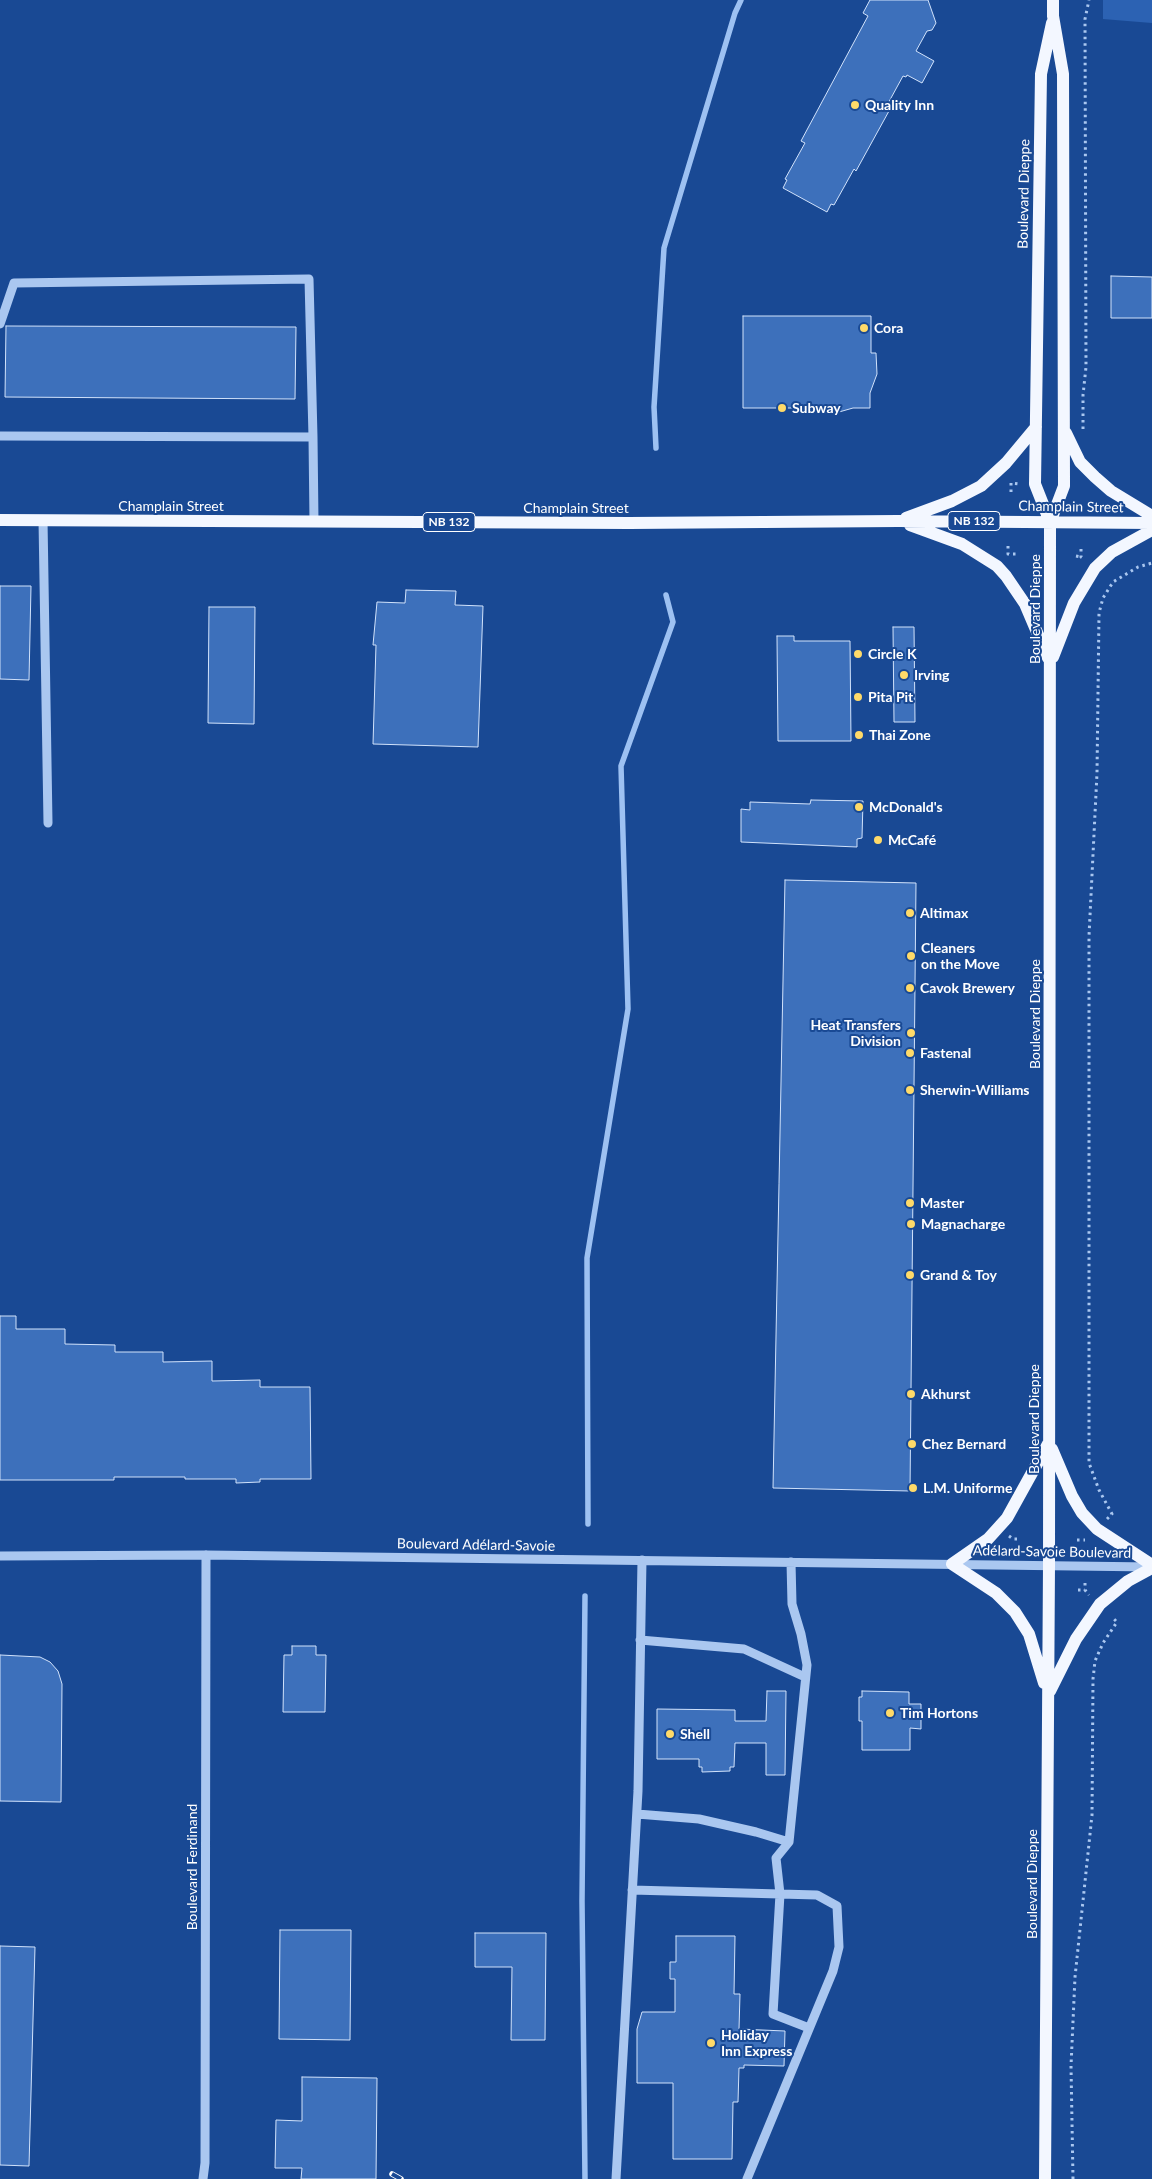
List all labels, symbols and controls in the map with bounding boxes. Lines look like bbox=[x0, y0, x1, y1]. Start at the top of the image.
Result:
place label: Quality Inn bbox=[865, 97, 934, 113]
marker: Quality Inn bbox=[849, 99, 861, 111]
street label: Boulevard Dieppe bbox=[1015, 139, 1033, 249]
place label: Cora bbox=[874, 320, 903, 336]
marker: Cora bbox=[858, 322, 870, 334]
place label: Subway bbox=[792, 400, 841, 416]
marker: Subway bbox=[776, 402, 788, 414]
street label: Champlain Street bbox=[118, 498, 224, 514]
street label: Champlain Street bbox=[1018, 498, 1124, 516]
street label: Champlain Street bbox=[523, 500, 629, 516]
road number: NB 132 bbox=[423, 512, 475, 532]
road number: NB 132 bbox=[948, 512, 1000, 530]
street label: Boulevard Dieppe bbox=[1027, 554, 1043, 664]
place label: Circle K bbox=[868, 646, 917, 662]
marker: Circle K bbox=[852, 648, 864, 660]
place label: Irving bbox=[914, 667, 950, 683]
marker: Irving bbox=[898, 669, 910, 681]
place label: Pita Pit bbox=[868, 689, 913, 705]
marker: Pita Pit bbox=[852, 691, 864, 703]
place label: Thai Zone bbox=[869, 727, 931, 743]
marker: Thai Zone bbox=[853, 729, 865, 741]
place label: McDonald's bbox=[869, 799, 943, 815]
marker: McDonald's bbox=[853, 801, 865, 813]
place label: McCafé bbox=[888, 832, 936, 848]
marker: McCafé bbox=[872, 834, 884, 846]
place label: Altimax bbox=[920, 905, 968, 921]
marker: Altimax bbox=[904, 907, 916, 919]
place label: Cleaners on the Move bbox=[921, 940, 1000, 972]
marker: Cleaners on the Move bbox=[905, 950, 917, 962]
street label: Boulevard Dieppe bbox=[1027, 959, 1043, 1069]
place label: Cavok Brewery bbox=[920, 980, 1015, 996]
marker: Cavok Brewery bbox=[904, 982, 916, 994]
place label: Heat Transfers Division bbox=[810, 1017, 901, 1050]
marker: Heat Transfers Division bbox=[905, 1027, 917, 1039]
place label: Fastenal bbox=[920, 1045, 971, 1061]
marker: Fastenal bbox=[904, 1047, 916, 1059]
place label: Sherwin-Williams bbox=[920, 1082, 1030, 1098]
marker: Sherwin-Williams bbox=[904, 1084, 916, 1096]
place label: Master bbox=[920, 1195, 964, 1211]
marker: Master bbox=[904, 1197, 916, 1209]
place label: Magnacharge bbox=[921, 1216, 1005, 1232]
marker: Magnacharge bbox=[905, 1218, 917, 1230]
place label: Grand & Toy bbox=[920, 1267, 997, 1283]
marker: Grand & Toy bbox=[904, 1269, 916, 1281]
street label: Boulevard Dieppe bbox=[1026, 1364, 1042, 1474]
place label: Akhurst bbox=[921, 1386, 971, 1402]
marker: Akhurst bbox=[905, 1388, 917, 1400]
place label: Chez Bernard bbox=[922, 1436, 1006, 1452]
marker: Chez Bernard bbox=[906, 1438, 918, 1450]
place label: L.M. Uniforme bbox=[923, 1480, 1012, 1496]
marker: L.M. Uniforme bbox=[907, 1482, 919, 1494]
street label: Boulevard Adélard-Savoie bbox=[397, 1535, 555, 1555]
street label: Adélard-Savoie Boulevard bbox=[973, 1542, 1131, 1562]
place label: Tim Hortons bbox=[900, 1705, 978, 1721]
marker: Tim Hortons bbox=[884, 1707, 896, 1719]
place label: Shell bbox=[680, 1726, 710, 1742]
marker: Shell bbox=[664, 1728, 676, 1740]
street label: Boulevard Ferdinand bbox=[184, 1804, 200, 1930]
street label: Boulevard Dieppe bbox=[1024, 1829, 1040, 1939]
place label: Holiday Inn Express bbox=[721, 2027, 792, 2060]
marker: Holiday Inn Express bbox=[705, 2037, 717, 2049]

